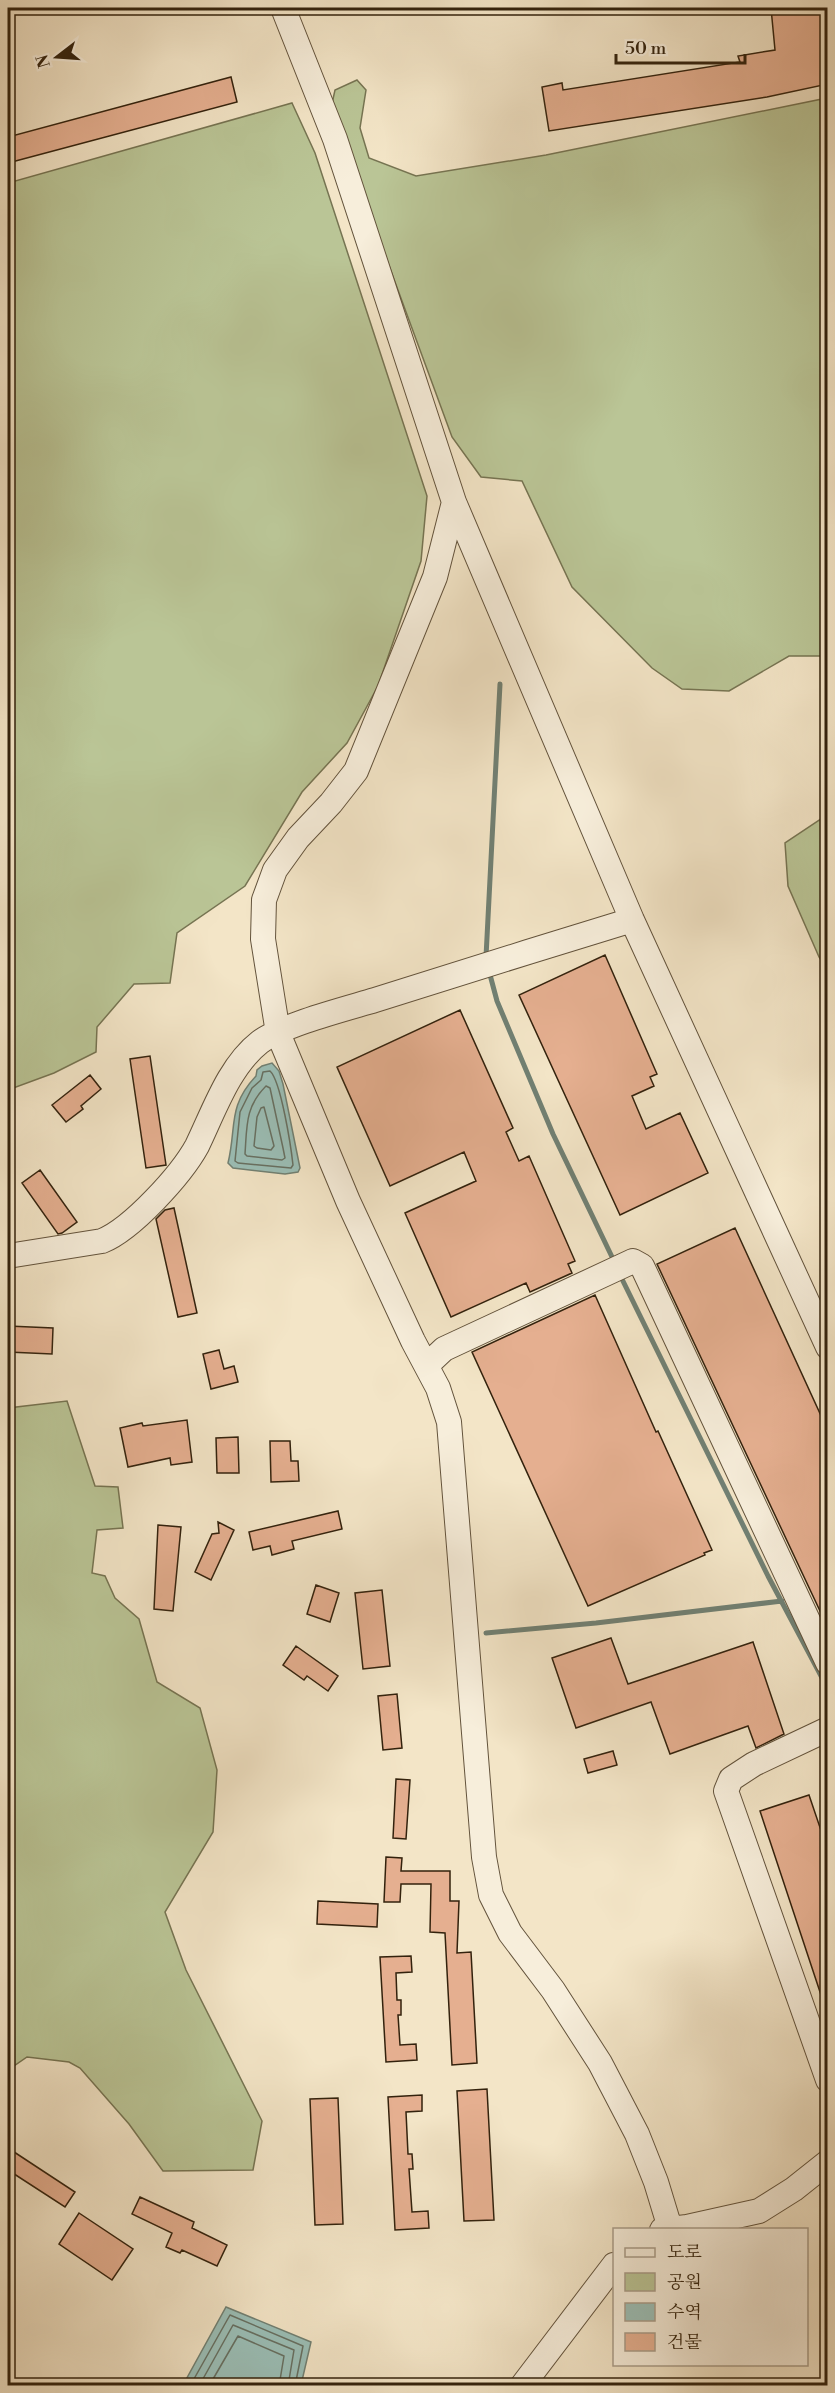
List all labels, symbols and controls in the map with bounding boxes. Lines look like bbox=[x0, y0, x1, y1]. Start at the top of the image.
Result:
north arrow bbox=[27, 27, 87, 87]
scale bar bbox=[616, 27, 745, 65]
text: 50 m bbox=[625, 37, 667, 60]
text: N bbox=[32, 52, 55, 70]
legend bbox=[613, 2228, 808, 2366]
text: 도로 bbox=[667, 2241, 702, 2264]
text: 공원 bbox=[667, 2271, 702, 2294]
text: 수역 bbox=[667, 2301, 702, 2324]
text: 건물 bbox=[667, 2331, 702, 2354]

